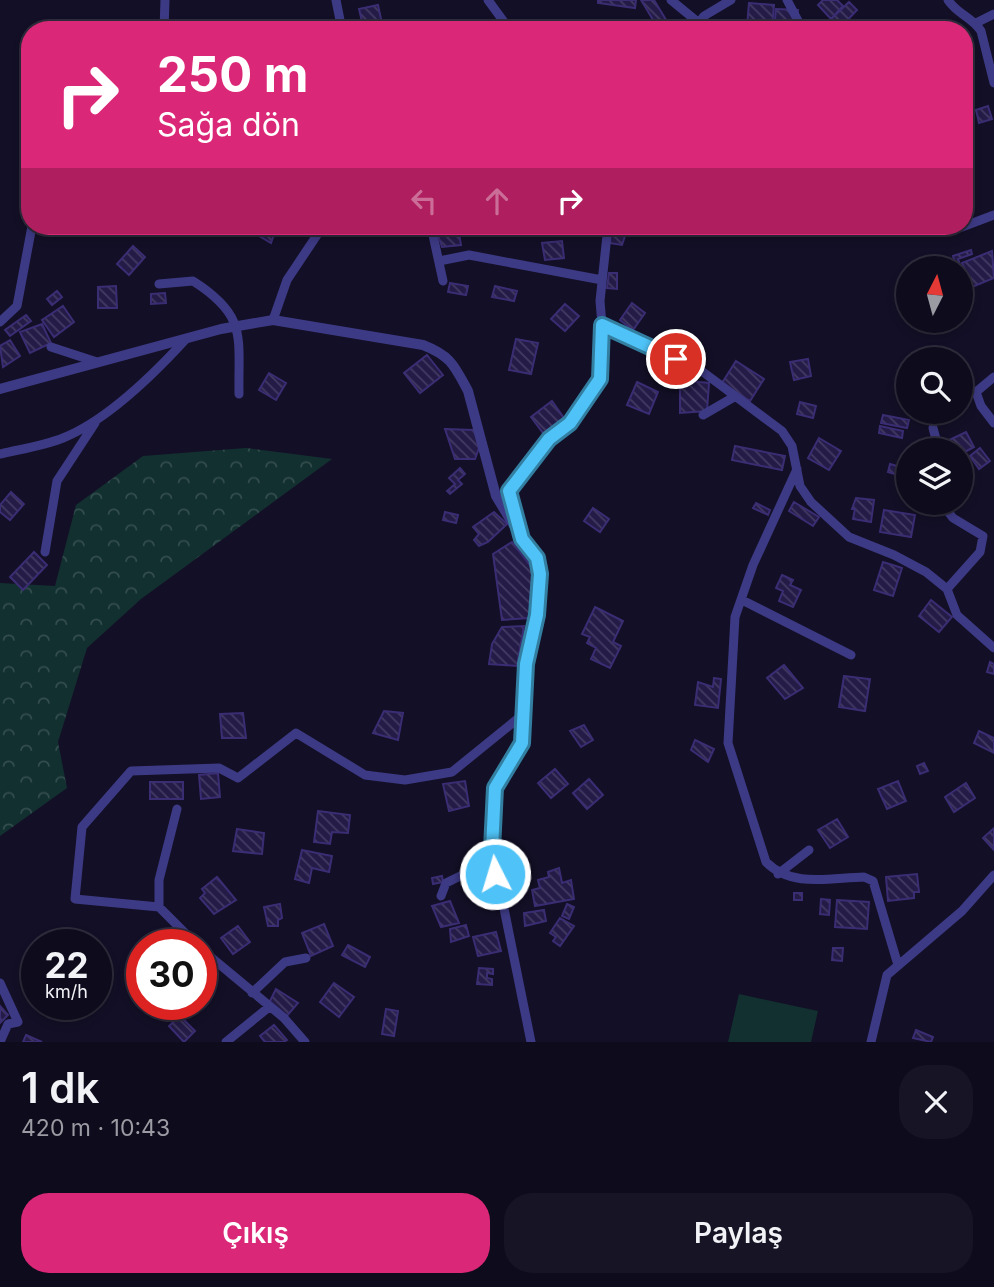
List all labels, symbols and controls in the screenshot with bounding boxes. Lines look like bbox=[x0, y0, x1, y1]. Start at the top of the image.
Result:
text: 250 m bbox=[157, 45, 309, 104]
icon: right bbox=[42, 49, 133, 140]
text: Sağa dön bbox=[157, 105, 300, 144]
icon: left bbox=[405, 182, 443, 220]
icon: ahead bbox=[478, 182, 516, 220]
icon: right bbox=[551, 182, 589, 220]
north arrow bbox=[896, 256, 973, 332]
map controls bbox=[896, 256, 973, 515]
pin bbox=[646, 329, 706, 389]
icon: arrive bbox=[657, 340, 695, 378]
button: search bbox=[896, 347, 973, 424]
button: layers bbox=[896, 438, 973, 515]
position arrow bbox=[458, 837, 532, 911]
speed limit sign: 30 bbox=[126, 929, 217, 1020]
text: 22 bbox=[44, 944, 89, 986]
text: km/h bbox=[45, 981, 88, 1002]
text: 1 dk bbox=[21, 1062, 99, 1113]
button: close bbox=[899, 1065, 973, 1139]
text: 420 m · 10:43 bbox=[21, 1114, 170, 1142]
button: Çıkış bbox=[21, 1193, 490, 1273]
button: Paylaş bbox=[504, 1193, 973, 1273]

